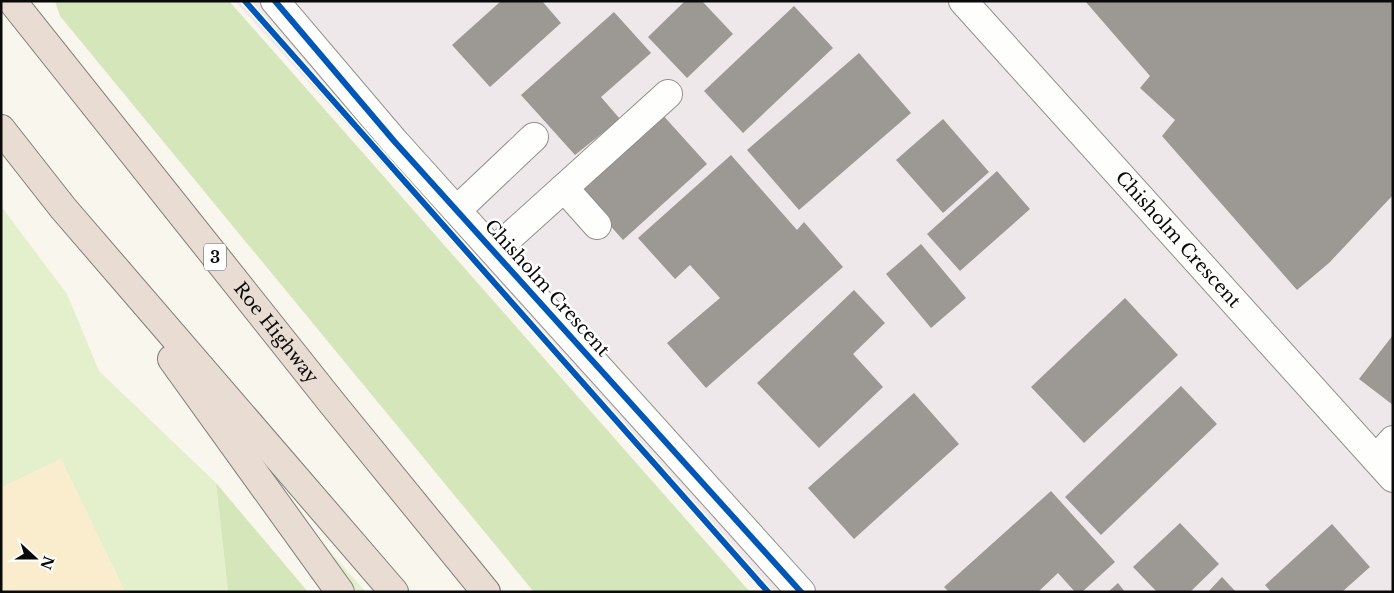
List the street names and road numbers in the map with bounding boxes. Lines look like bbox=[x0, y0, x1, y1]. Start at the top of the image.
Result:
street label: Chisholm Crescent bbox=[1111, 167, 1245, 312]
street label: Chisholm Crescent bbox=[480, 215, 614, 361]
road number: 3 bbox=[204, 243, 226, 270]
street label: Roe Highway bbox=[229, 278, 323, 388]

